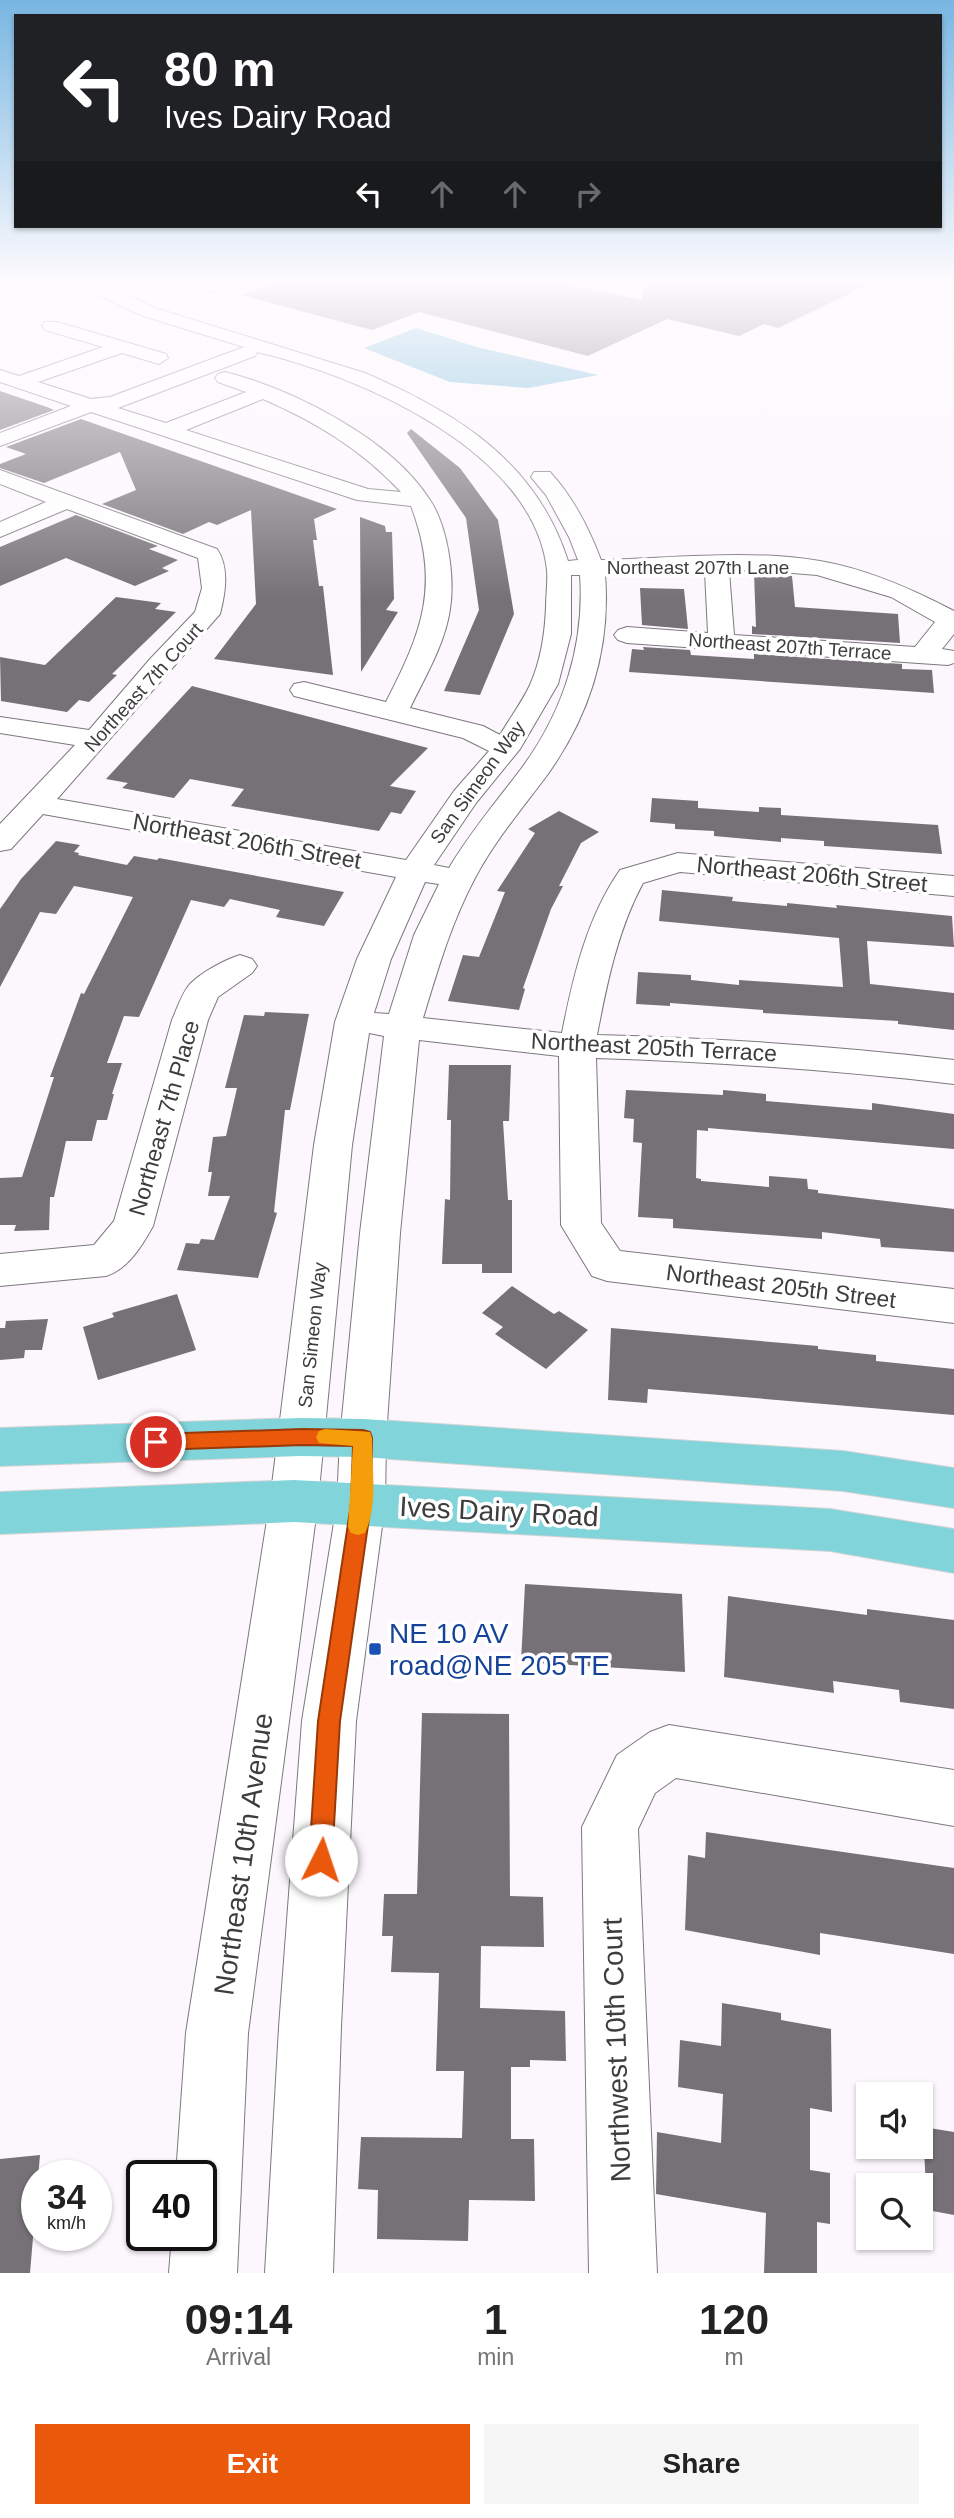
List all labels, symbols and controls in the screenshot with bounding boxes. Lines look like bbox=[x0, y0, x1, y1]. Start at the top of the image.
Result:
icon: left bbox=[49, 42, 140, 133]
text: 80 m bbox=[164, 42, 276, 96]
text: Ives Dairy Road bbox=[164, 99, 392, 135]
icon: left bbox=[350, 175, 388, 213]
icon: ahead bbox=[423, 175, 461, 213]
icon: ahead bbox=[496, 175, 534, 213]
icon: right bbox=[569, 175, 607, 213]
street label: Northeast 207th Lane bbox=[607, 557, 789, 578]
street label: Northeast 7th Court bbox=[80, 618, 207, 756]
street label: Northeast 207th Terrace bbox=[688, 629, 892, 664]
street label: San Simeon Way bbox=[426, 717, 529, 848]
street label: Northeast 206th Street bbox=[131, 808, 364, 874]
street label: Northeast 206th Street bbox=[696, 851, 929, 897]
street label: Northeast 7th Place bbox=[124, 1017, 204, 1219]
street label: Northeast 205th Terrace bbox=[530, 1028, 778, 1066]
street label: Northeast 205th Street bbox=[665, 1259, 898, 1313]
street label: San Simeon Way bbox=[294, 1261, 331, 1409]
pin bbox=[126, 1412, 186, 1472]
icon: arrive bbox=[137, 1423, 175, 1461]
street label: Ives Dairy Road bbox=[399, 1491, 599, 1532]
place label: NE 10 AV road@NE 205 TE bbox=[389, 1618, 610, 1681]
marker: NE 10 AV road@NE 205 TE bbox=[367, 1641, 383, 1657]
street label: Northeast 10th Avenue bbox=[208, 1711, 279, 1997]
position arrow bbox=[284, 1823, 358, 1897]
street label: Northwest 10th Court bbox=[596, 1917, 637, 2183]
map controls bbox=[856, 2082, 933, 2250]
button: sound bbox=[856, 2082, 933, 2159]
speed limit sign: 40 bbox=[126, 2160, 217, 2251]
button: search bbox=[856, 2173, 933, 2250]
text: 34 bbox=[47, 2177, 86, 2216]
text: km/h bbox=[47, 2213, 86, 2233]
text: 09:14 bbox=[185, 2296, 292, 2343]
text: 1 bbox=[484, 2296, 507, 2343]
text: 120 bbox=[699, 2296, 769, 2343]
text: Arrival bbox=[206, 2344, 271, 2370]
text: min bbox=[477, 2344, 514, 2370]
text: m bbox=[725, 2344, 744, 2370]
button: Exit bbox=[35, 2424, 470, 2504]
button: Share bbox=[484, 2424, 919, 2504]

